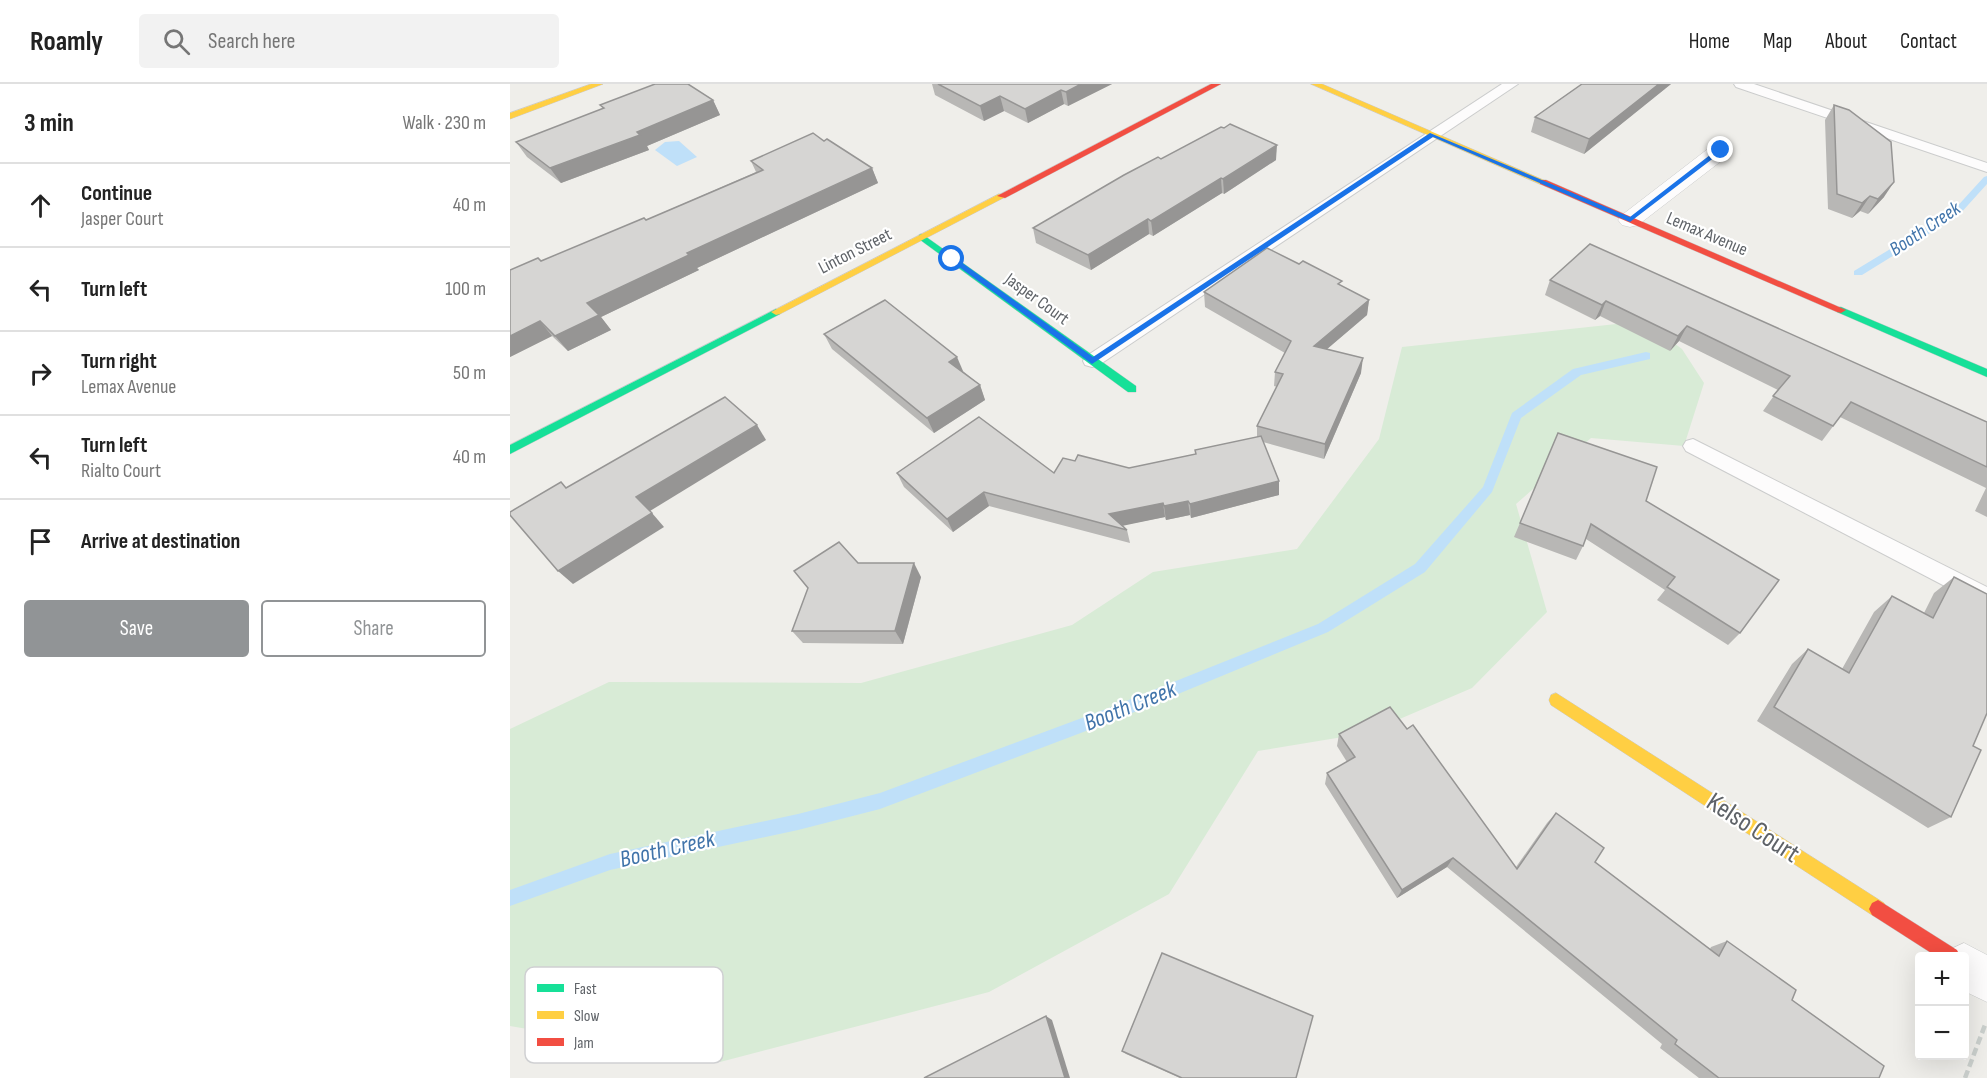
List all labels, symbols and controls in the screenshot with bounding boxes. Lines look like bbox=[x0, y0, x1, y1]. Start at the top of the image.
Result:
search box bbox=[139, 14, 559, 68]
text: Roamly bbox=[30, 25, 103, 58]
icon: search bbox=[160, 25, 193, 58]
text: Search here bbox=[208, 28, 295, 55]
text: Home bbox=[1689, 29, 1730, 54]
text: Map bbox=[1763, 29, 1792, 54]
text: About bbox=[1825, 29, 1867, 54]
text: Contact bbox=[1900, 29, 1957, 54]
text: 3 min bbox=[24, 108, 74, 139]
text: Walk · 230 m bbox=[403, 111, 486, 135]
route end bbox=[1707, 136, 1733, 162]
text: Continue bbox=[81, 180, 152, 207]
icon: ahead bbox=[24, 189, 57, 222]
text: 40 m bbox=[453, 193, 486, 217]
water label: Booth Creek bbox=[1885, 196, 1965, 261]
text: Jasper Court bbox=[81, 207, 163, 231]
street label: Lemax Avenue bbox=[1663, 208, 1751, 260]
street label: Linton Street bbox=[815, 223, 896, 278]
route start bbox=[938, 245, 964, 271]
street label: Jasper Court bbox=[1000, 268, 1074, 330]
icon: left bbox=[24, 273, 57, 306]
text: Turn left bbox=[81, 276, 147, 303]
text: 100 m bbox=[445, 277, 486, 301]
text: Turn right bbox=[81, 348, 157, 375]
icon: right bbox=[24, 357, 57, 390]
text: 50 m bbox=[453, 361, 486, 385]
text: Lemax Avenue bbox=[81, 375, 176, 399]
text: Turn left bbox=[81, 432, 147, 459]
icon: left bbox=[24, 441, 57, 474]
text: 40 m bbox=[453, 445, 486, 469]
text: Rialto Court bbox=[81, 459, 161, 483]
icon: arrive bbox=[24, 525, 57, 558]
text: Arrive at destination bbox=[81, 528, 240, 555]
button: Save bbox=[24, 600, 249, 657]
button: Share bbox=[261, 600, 486, 657]
water label: Booth Creek bbox=[1080, 674, 1181, 737]
street label: Kelso Court bbox=[1700, 786, 1806, 870]
water label: Booth Creek bbox=[617, 824, 718, 874]
map controls bbox=[1915, 952, 1969, 1060]
button: + bbox=[1915, 952, 1969, 1006]
legend bbox=[525, 967, 723, 1063]
text: Fast bbox=[574, 980, 597, 999]
button: − bbox=[1915, 1006, 1969, 1060]
text: Slow bbox=[574, 1007, 599, 1026]
text: Jam bbox=[573, 1034, 594, 1053]

